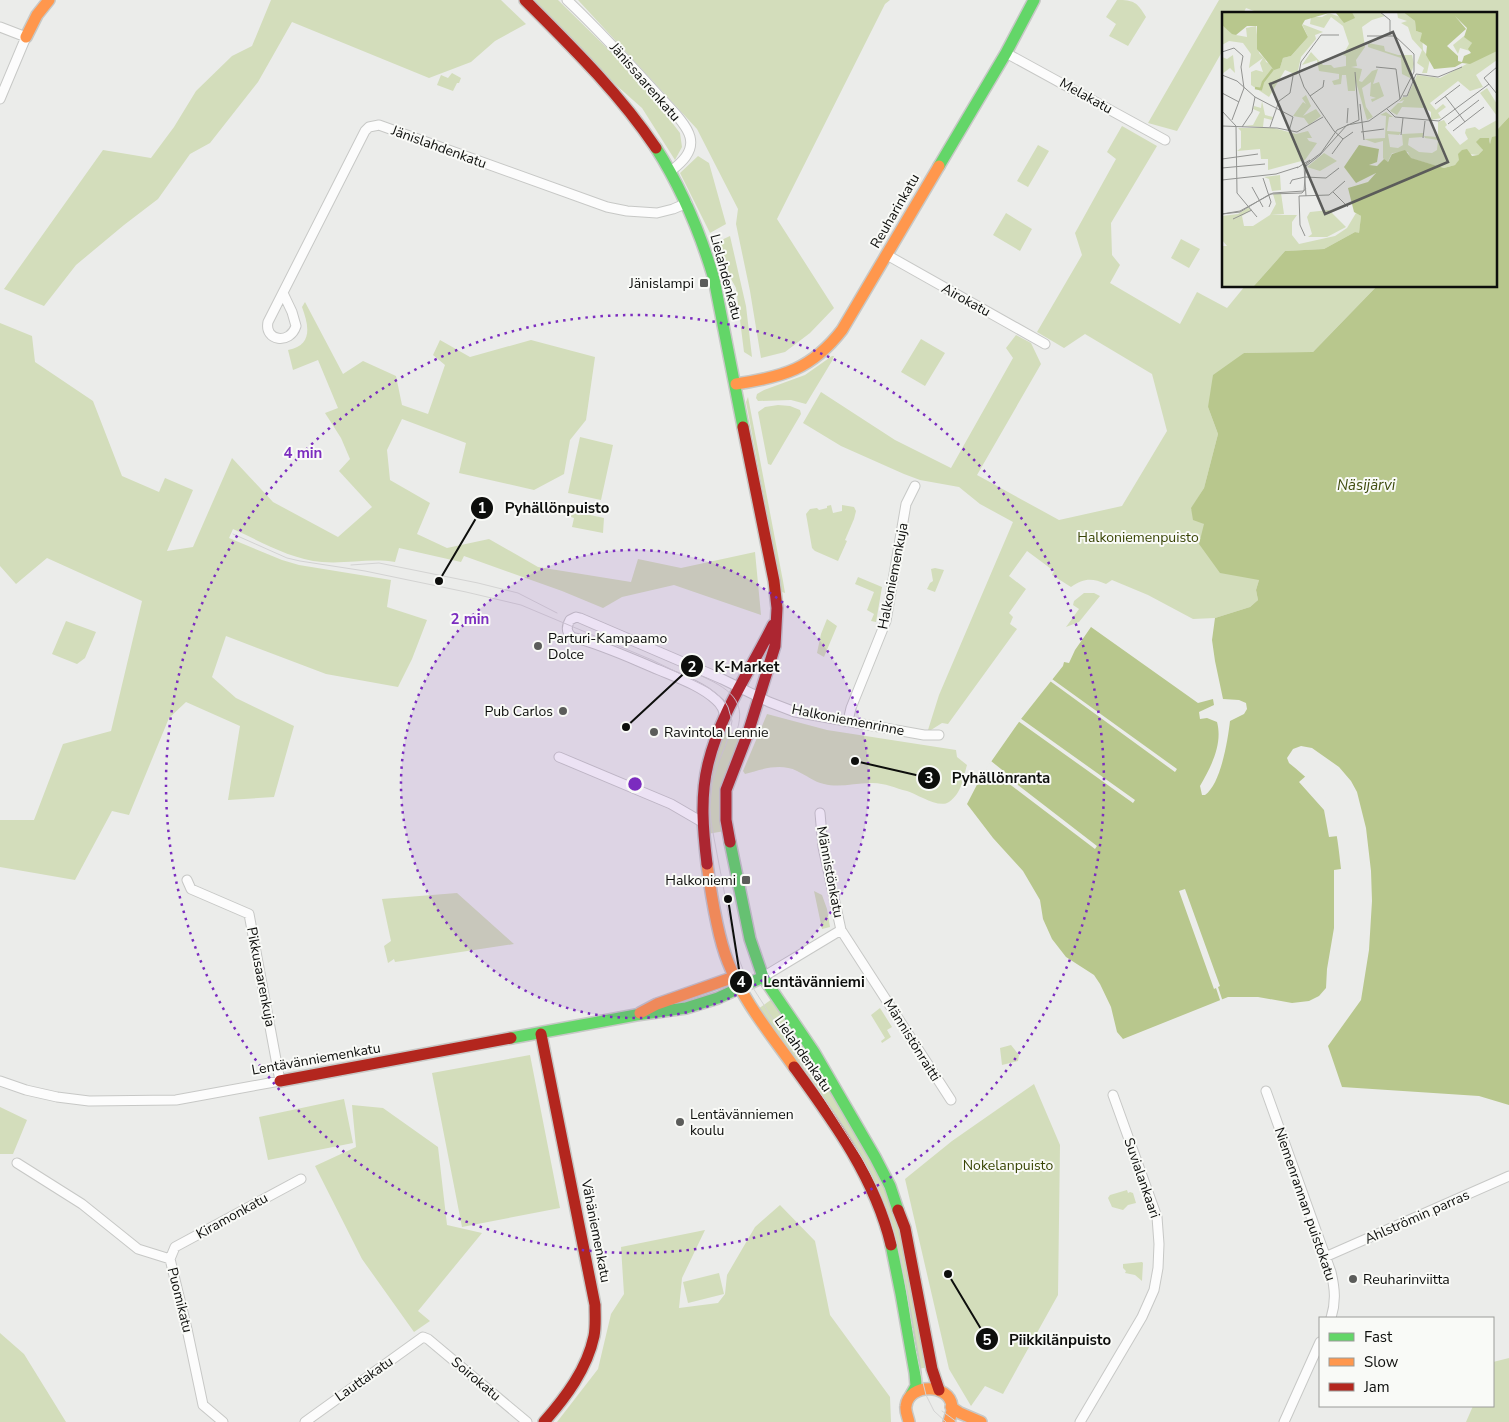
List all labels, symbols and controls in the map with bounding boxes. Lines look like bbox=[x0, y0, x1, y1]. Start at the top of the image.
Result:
inset map bbox=[1222, 12, 1496, 288]
street label: Jänissaarenkatu bbox=[605, 38, 685, 126]
street label: Melakatu bbox=[1056, 74, 1116, 118]
street label: Jänislahdenkatu bbox=[388, 121, 489, 173]
street label: Reuharinkatu bbox=[866, 170, 924, 252]
street label: Lielahdenkatu bbox=[705, 232, 747, 322]
place label: Jänislampi bbox=[628, 274, 694, 293]
marker: Jänislampi bbox=[698, 277, 710, 289]
street label: Airokatu bbox=[938, 279, 994, 321]
text: 4 min bbox=[284, 443, 322, 463]
water label: Näsijärvi bbox=[1337, 475, 1396, 495]
callout: Pyhällönpuisto bbox=[470, 493, 619, 523]
text: 1 bbox=[477, 498, 487, 518]
text: Pyhällönpuisto bbox=[505, 498, 610, 518]
street label: Halkoniemenkuja bbox=[873, 521, 913, 631]
park label: Halkoniemenpuisto bbox=[1077, 528, 1199, 547]
text: 2 min bbox=[451, 609, 489, 629]
place label: Parturi-Kampaamo Dolce bbox=[548, 629, 667, 664]
marker: Parturi-Kampaamo Dolce bbox=[532, 640, 544, 652]
callout: K-Market bbox=[680, 651, 789, 681]
text: 2 bbox=[687, 657, 697, 677]
text: K-Market bbox=[715, 657, 780, 677]
street label: Halkoniemenrinne bbox=[790, 700, 906, 740]
place label: Pub Carlos bbox=[484, 702, 553, 721]
marker: Pub Carlos bbox=[557, 705, 569, 717]
place label: Ravintola Lennie bbox=[664, 723, 768, 742]
marker: Ravintola Lennie bbox=[648, 726, 660, 738]
callout: Pyhällönranta bbox=[917, 763, 1060, 793]
text: 3 bbox=[924, 768, 934, 788]
text: Pyhällönranta bbox=[952, 768, 1050, 788]
centre of rings bbox=[626, 775, 644, 793]
street label: Männistönkatu bbox=[812, 825, 848, 919]
place label: Halkoniemi bbox=[665, 871, 736, 890]
marker: Halkoniemi bbox=[740, 874, 752, 886]
street label: Pikkusaarenkuja bbox=[242, 925, 280, 1029]
callout: Lentävänniemi bbox=[728, 967, 875, 997]
text: 4 bbox=[736, 972, 746, 992]
text: Lentävänniemi bbox=[763, 972, 865, 992]
street label: Männistönraitti bbox=[879, 995, 945, 1085]
street label: Lielahdenkatu bbox=[770, 1012, 836, 1096]
street label: Lentävänniemenkatu bbox=[250, 1038, 382, 1080]
place label: Lentävänniemen koulu bbox=[690, 1105, 794, 1140]
marker: Lentävänniemen koulu bbox=[674, 1116, 686, 1128]
street label: Niemenrannan puistokatu bbox=[1270, 1125, 1340, 1283]
street label: Suvialankaari bbox=[1119, 1135, 1165, 1221]
park label: Nokelanpuisto bbox=[963, 1156, 1053, 1175]
street label: Vähäniemenkatu bbox=[576, 1177, 615, 1284]
street label: Ahlströmin parras bbox=[1362, 1185, 1473, 1249]
street label: Kiramonkatu bbox=[193, 1188, 271, 1244]
street label: Puomikatu bbox=[163, 1265, 197, 1335]
place label: Reuharinviitta bbox=[1363, 1270, 1450, 1289]
marker: Reuharinviitta bbox=[1347, 1273, 1359, 1285]
legend bbox=[1319, 1317, 1494, 1407]
callout: Piikkilänpuisto bbox=[974, 1324, 1121, 1354]
text: Fast bbox=[1364, 1327, 1393, 1347]
text: 5 bbox=[982, 1330, 992, 1350]
text: Piikkilänpuisto bbox=[1009, 1330, 1111, 1350]
street label: Lauttakatu bbox=[331, 1352, 397, 1406]
text: Slow bbox=[1364, 1352, 1399, 1372]
street label: Soirokatu bbox=[447, 1353, 505, 1405]
text: Jam bbox=[1363, 1377, 1390, 1397]

